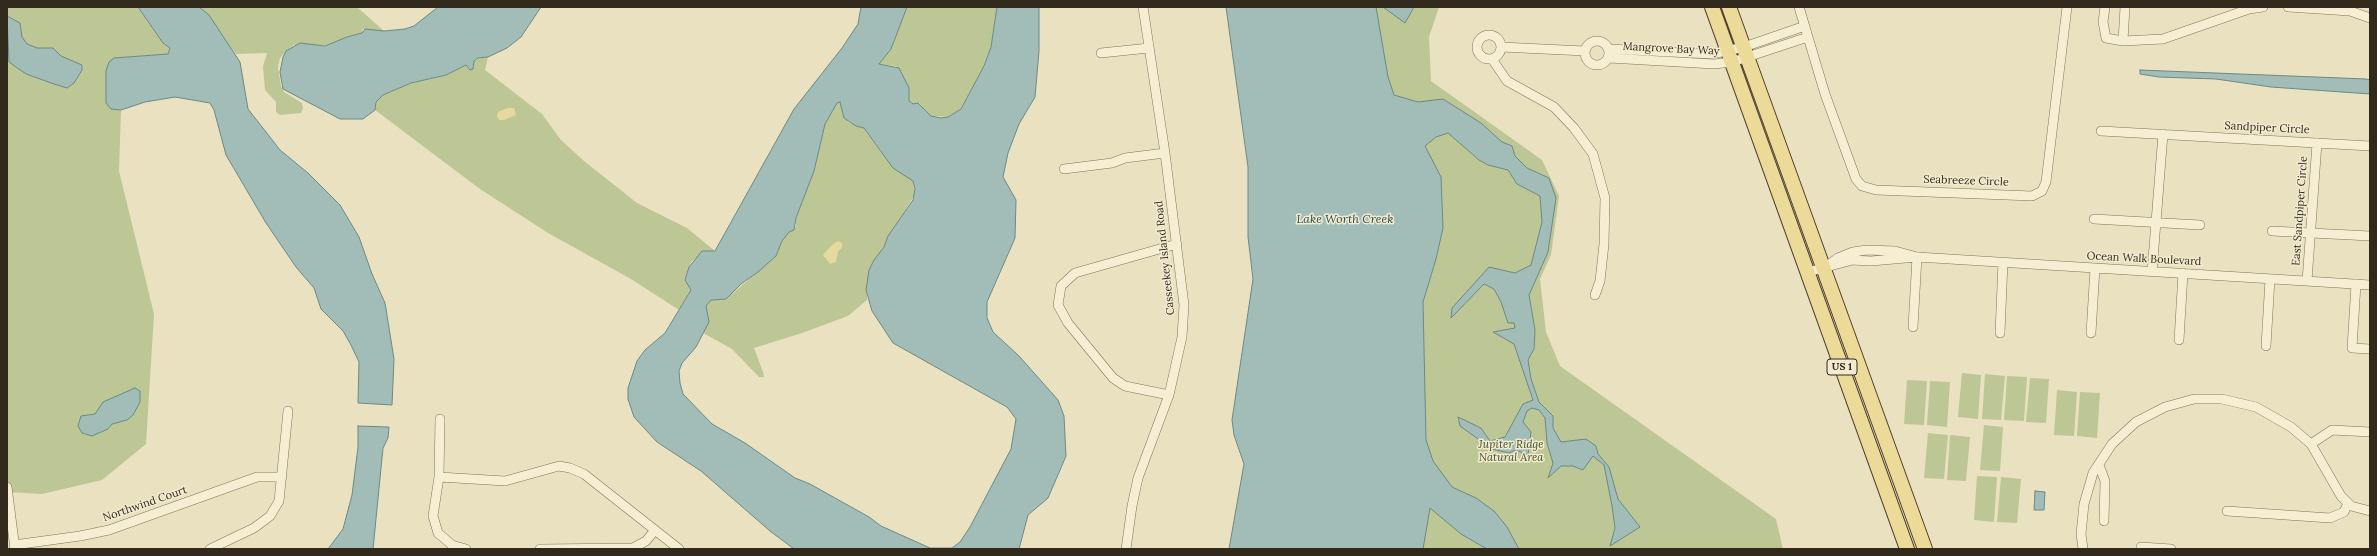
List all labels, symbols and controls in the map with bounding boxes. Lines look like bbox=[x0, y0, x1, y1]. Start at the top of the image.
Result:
street label: Mangrove Bay Way bbox=[1622, 40, 1720, 58]
street label: Sandpiper Circle bbox=[2224, 119, 2310, 137]
street label: East Sandpiper Circle bbox=[2290, 156, 2310, 266]
street label: Seabreeze Circle bbox=[1923, 173, 2009, 189]
street label: Casseekey Island Road bbox=[1152, 200, 1178, 316]
water label: Lake Worth Creek bbox=[1296, 213, 1394, 227]
street label: Ocean Walk Boulevard bbox=[2086, 249, 2202, 269]
road number: US 1 bbox=[1827, 359, 1857, 375]
park label: Jupiter Ridge Natural Area bbox=[1478, 438, 1544, 464]
street label: Northwind Court bbox=[101, 483, 189, 525]

